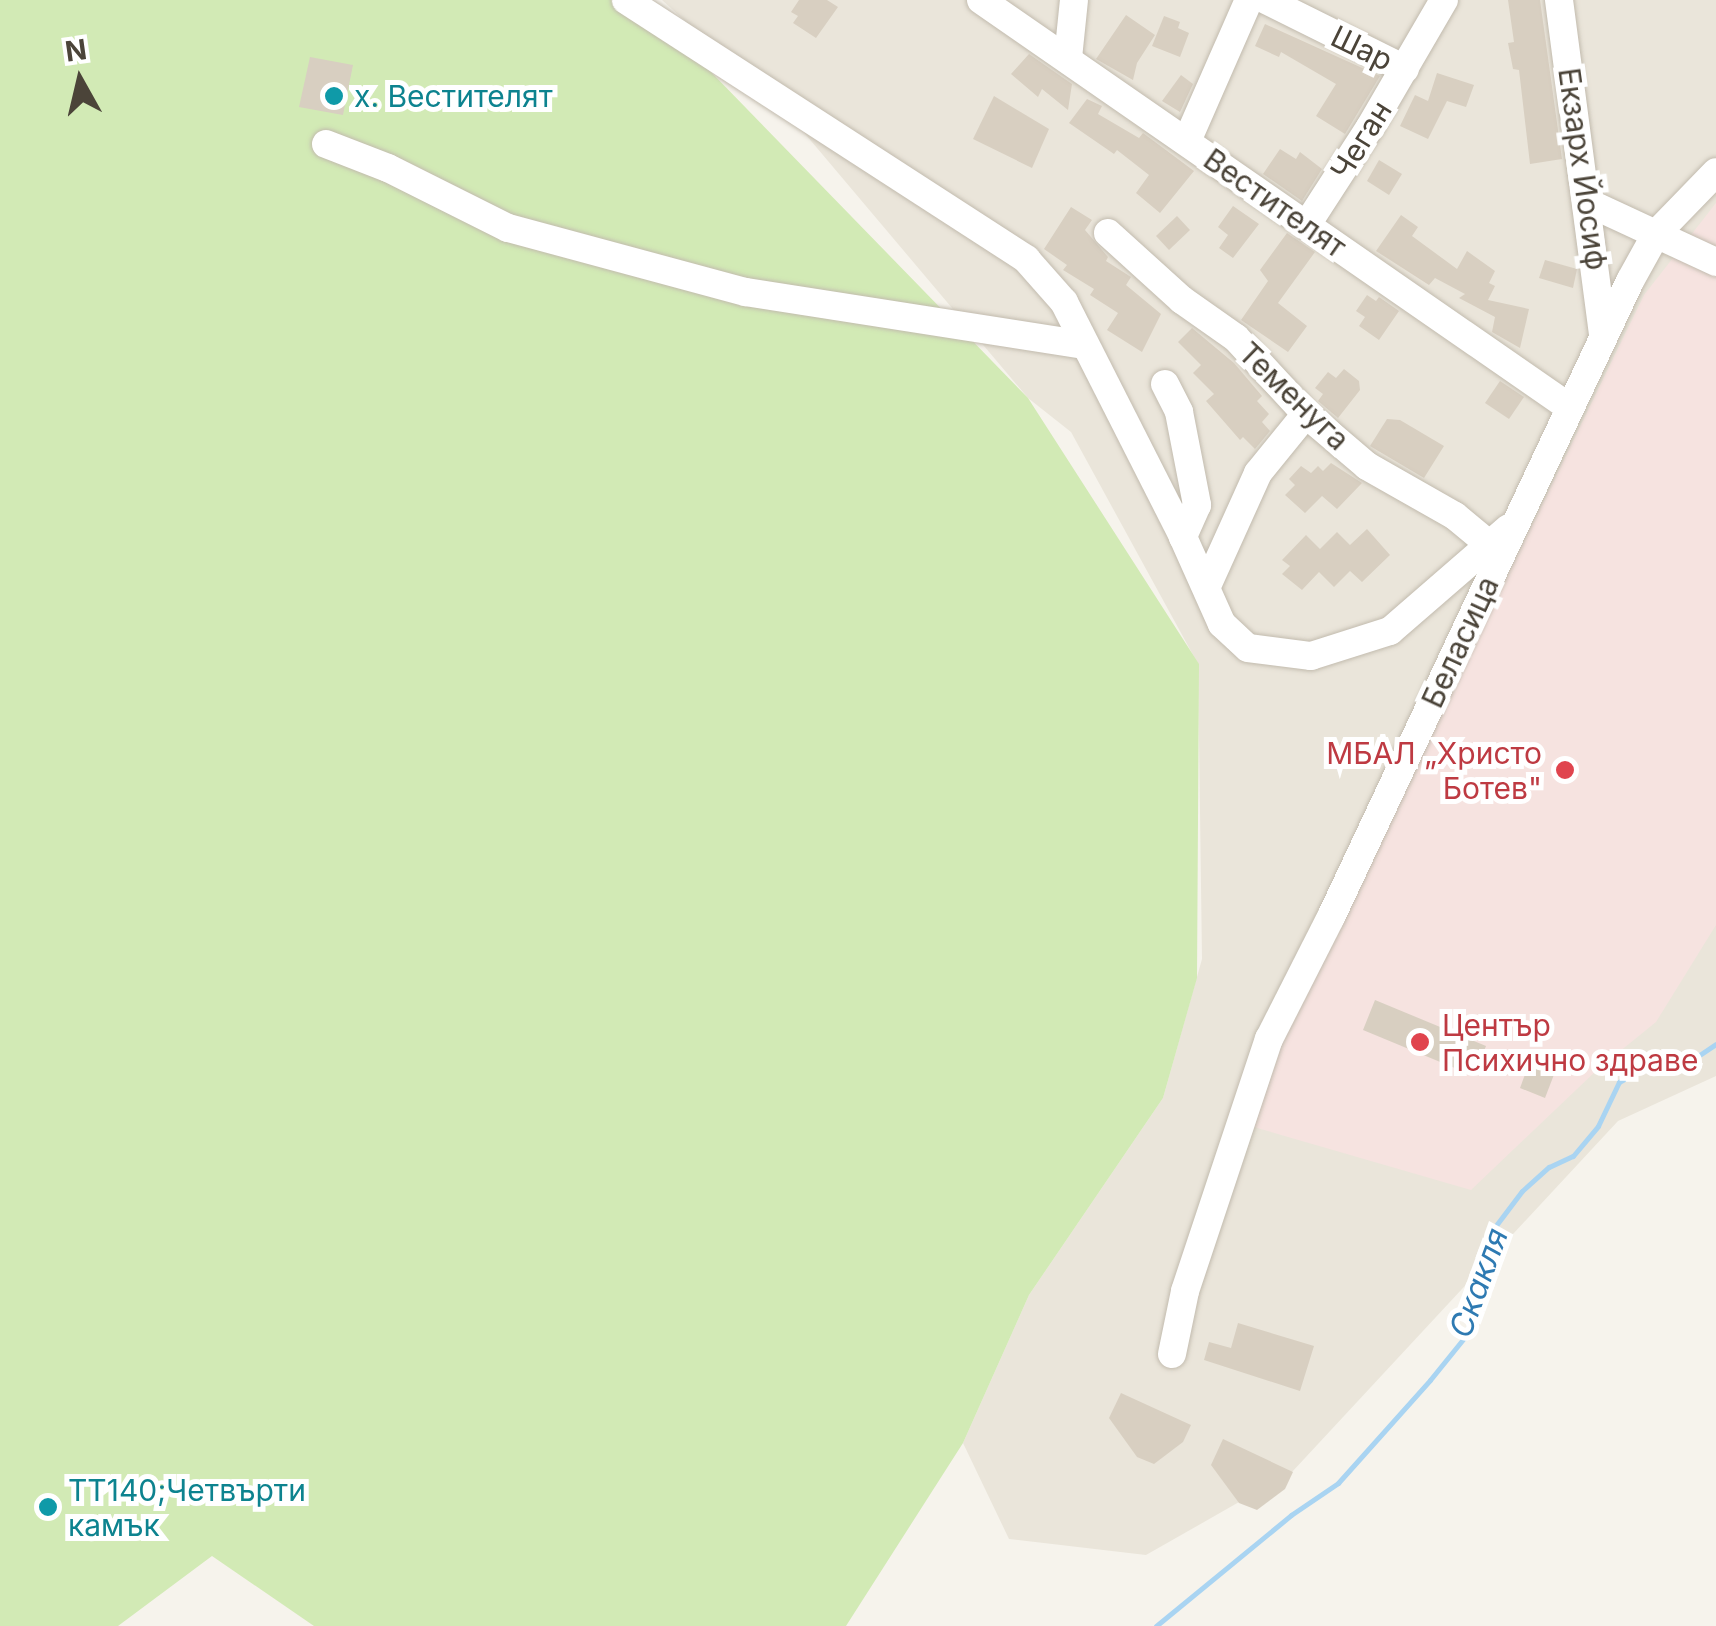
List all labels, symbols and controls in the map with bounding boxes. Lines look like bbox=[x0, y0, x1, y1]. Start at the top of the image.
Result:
street label: Шар bbox=[1325, 18, 1399, 78]
north arrow bbox=[30, 30, 130, 130]
text: N bbox=[63, 32, 89, 69]
street label: Екзарх Йосиф bbox=[1551, 66, 1615, 272]
place label: х. Вестителят bbox=[354, 78, 553, 114]
marker: х. Вестителят bbox=[323, 85, 345, 107]
street label: Чеган bbox=[1323, 94, 1399, 186]
street label: Вестителят bbox=[1197, 141, 1353, 265]
street label: Теменуга bbox=[1231, 335, 1357, 457]
street label: Беласица bbox=[1414, 571, 1506, 713]
place label: МБАЛ „Христо Ботев" bbox=[1326, 735, 1542, 806]
marker: МБАЛ „Христо Ботев" bbox=[1552, 757, 1578, 783]
place label: Център Психично здраве bbox=[1442, 1007, 1698, 1078]
marker: Център Психично здраве bbox=[1407, 1029, 1433, 1055]
water label: Скакля bbox=[1441, 1223, 1517, 1343]
place label: TT140;Четвърти камък bbox=[68, 1472, 306, 1542]
marker: TT140;Четвърти камък bbox=[37, 1496, 59, 1518]

